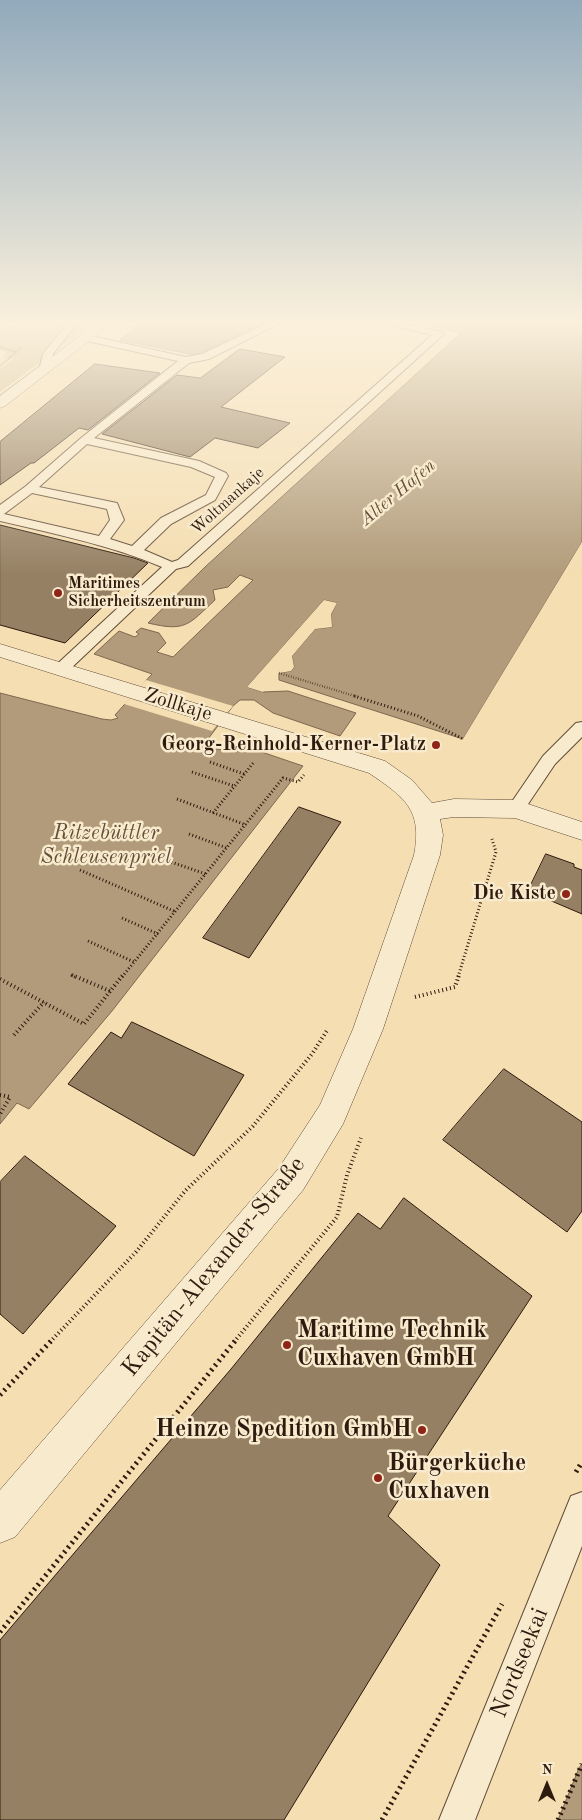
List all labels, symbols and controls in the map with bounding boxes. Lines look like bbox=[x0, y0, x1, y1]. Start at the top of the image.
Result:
water label: Alter Hafen bbox=[356, 455, 440, 531]
street label: Woltmankaje bbox=[188, 463, 268, 539]
place label: Maritimes Sicherheitszentrum bbox=[68, 574, 206, 612]
marker: Maritimes Sicherheitszentrum bbox=[52, 587, 64, 599]
street label: Zollkaje bbox=[141, 683, 215, 727]
place label: Georg-Reinhold-Kerner-Platz bbox=[161, 733, 426, 757]
marker: Georg-Reinhold-Kerner-Platz bbox=[430, 739, 442, 751]
water label: Ritzebüttler Schleusenpriel bbox=[41, 820, 171, 870]
place label: Die Kiste bbox=[473, 882, 556, 906]
marker: Die Kiste bbox=[560, 888, 572, 900]
street label: Kapitän-Alexander-Straße bbox=[116, 1151, 312, 1383]
place label: Maritime Technik Cuxhaven GmbH bbox=[297, 1317, 487, 1373]
marker: Maritime Technik Cuxhaven GmbH bbox=[281, 1339, 293, 1351]
place label: Heinze Spedition GmbH bbox=[155, 1416, 412, 1444]
marker: Heinze Spedition GmbH bbox=[416, 1424, 428, 1436]
place label: Bürgerküche Cuxhaven bbox=[388, 1450, 526, 1506]
marker: Bürgerküche Cuxhaven bbox=[372, 1472, 384, 1484]
street label: Nordseekai bbox=[485, 1604, 555, 1722]
north arrow bbox=[522, 1760, 572, 1810]
text: N bbox=[542, 1763, 552, 1777]

